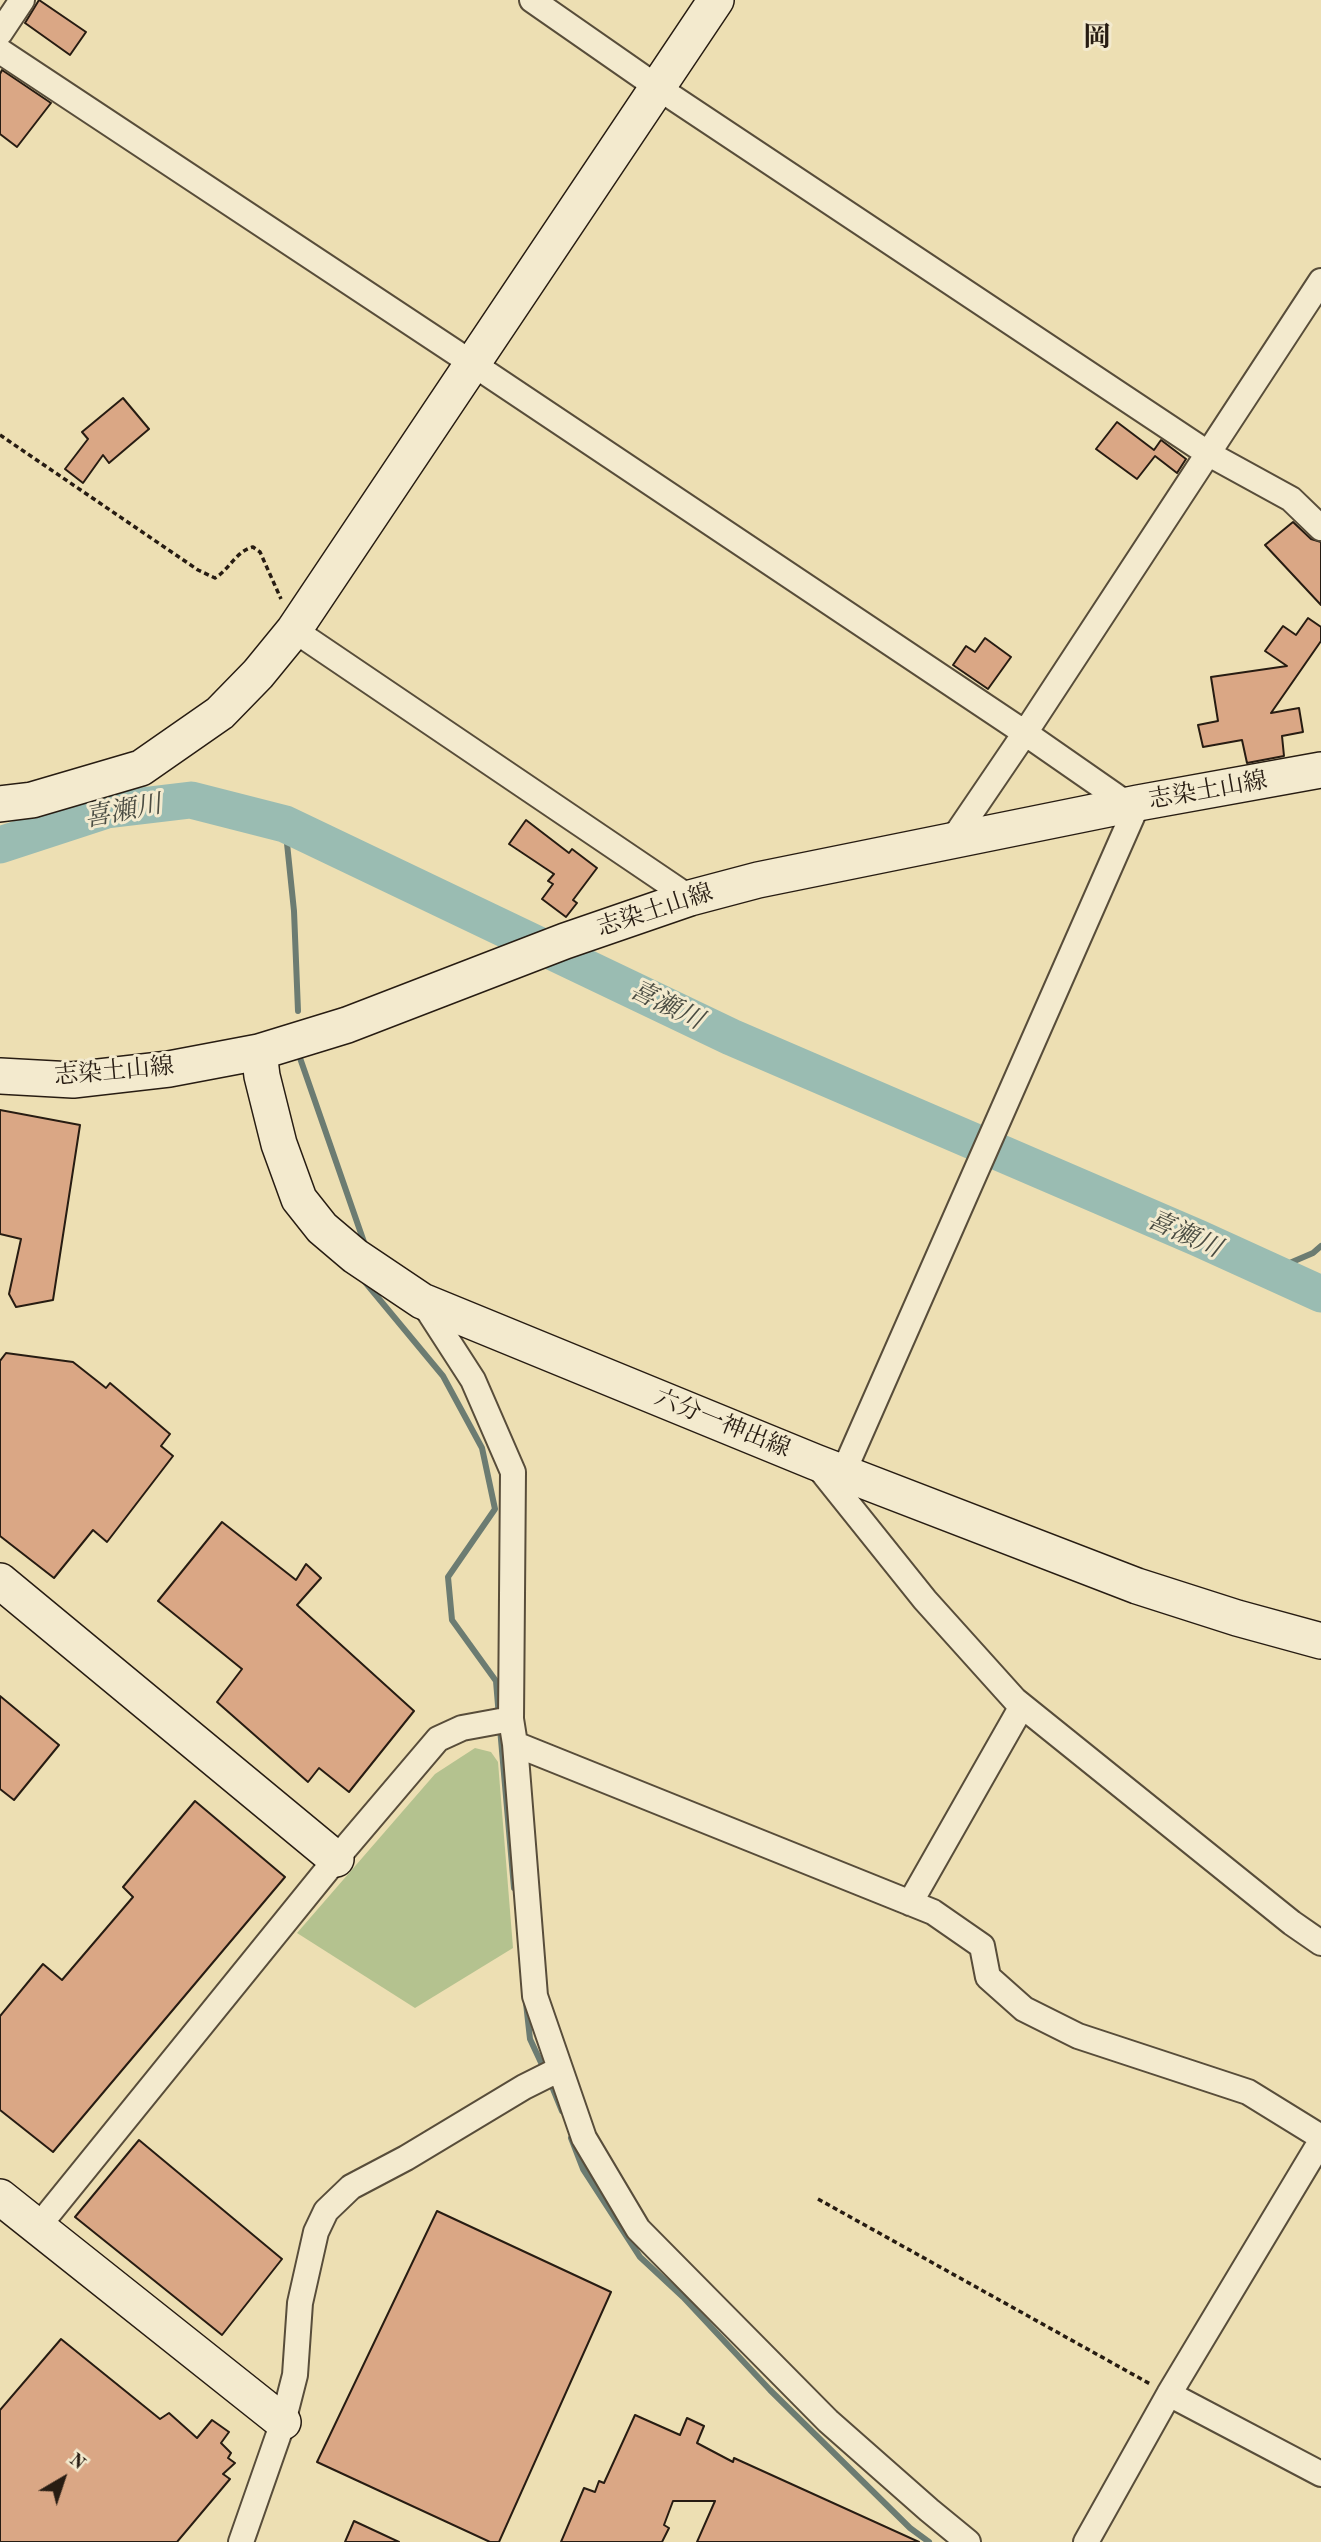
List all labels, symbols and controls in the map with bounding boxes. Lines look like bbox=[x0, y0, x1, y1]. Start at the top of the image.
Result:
district label: 岡 bbox=[1083, 22, 1111, 56]
street label: 志染土山線 bbox=[1146, 766, 1270, 816]
water label: 喜瀬川 bbox=[82, 789, 164, 835]
street label: 志染土山線 bbox=[593, 879, 717, 943]
water label: 喜瀬川 bbox=[624, 975, 708, 1037]
street label: 志染土山線 bbox=[53, 1052, 175, 1092]
water label: 喜瀬川 bbox=[1142, 1205, 1226, 1265]
street label: 六分一神出線 bbox=[650, 1384, 794, 1464]
north arrow bbox=[28, 2444, 98, 2514]
text: N bbox=[65, 2450, 88, 2474]

